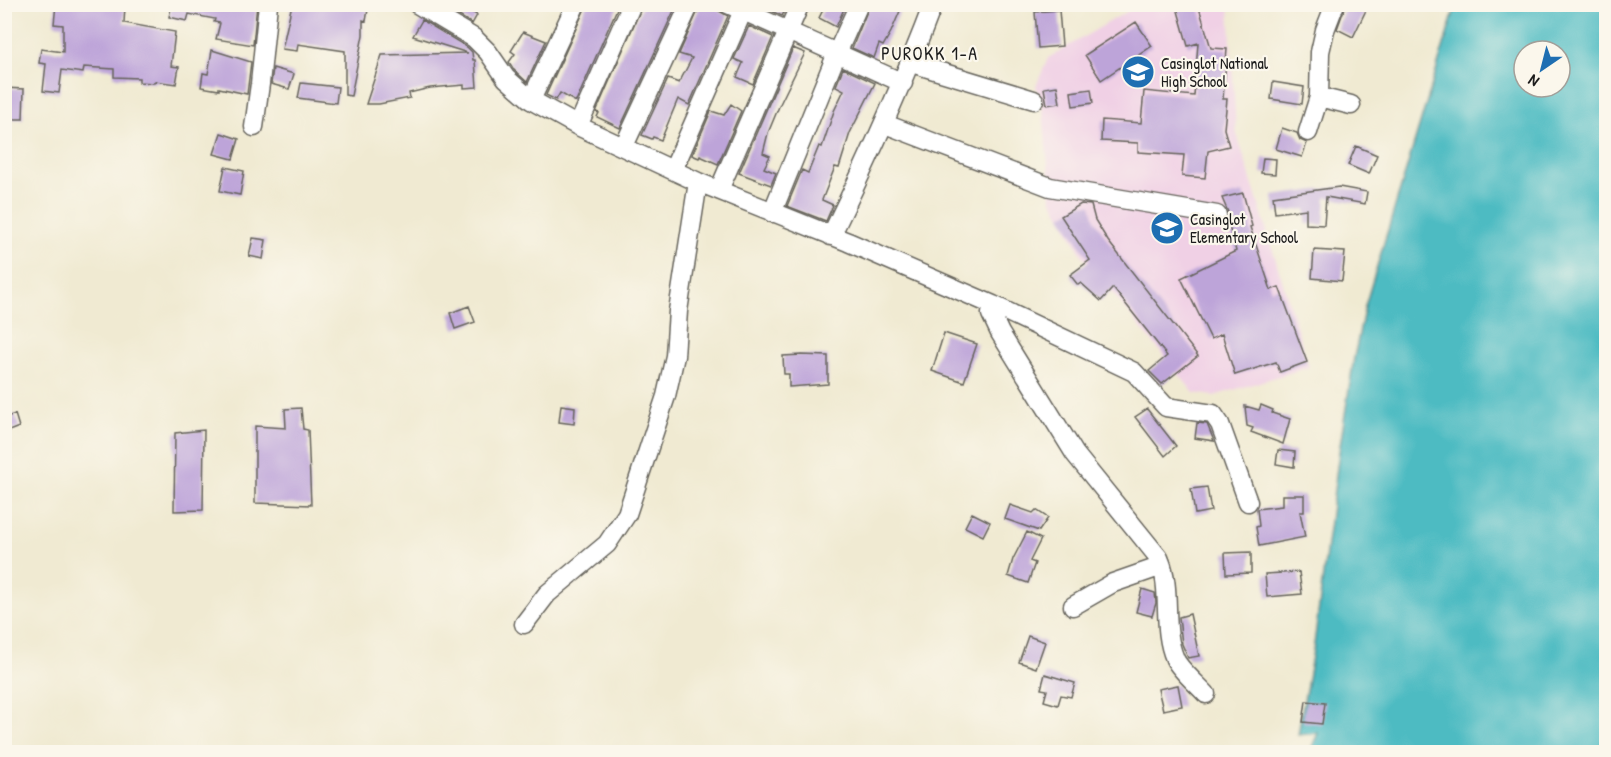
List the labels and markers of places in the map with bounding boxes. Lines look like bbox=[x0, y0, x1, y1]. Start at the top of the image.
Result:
place label: Casinglot National High School bbox=[1161, 52, 1269, 92]
school or university icon: Casinglot National High School bbox=[1120, 54, 1156, 90]
place label: Casinglot Elementary School bbox=[1190, 208, 1299, 248]
school or university icon: Casinglot Elementary School bbox=[1149, 210, 1185, 246]

